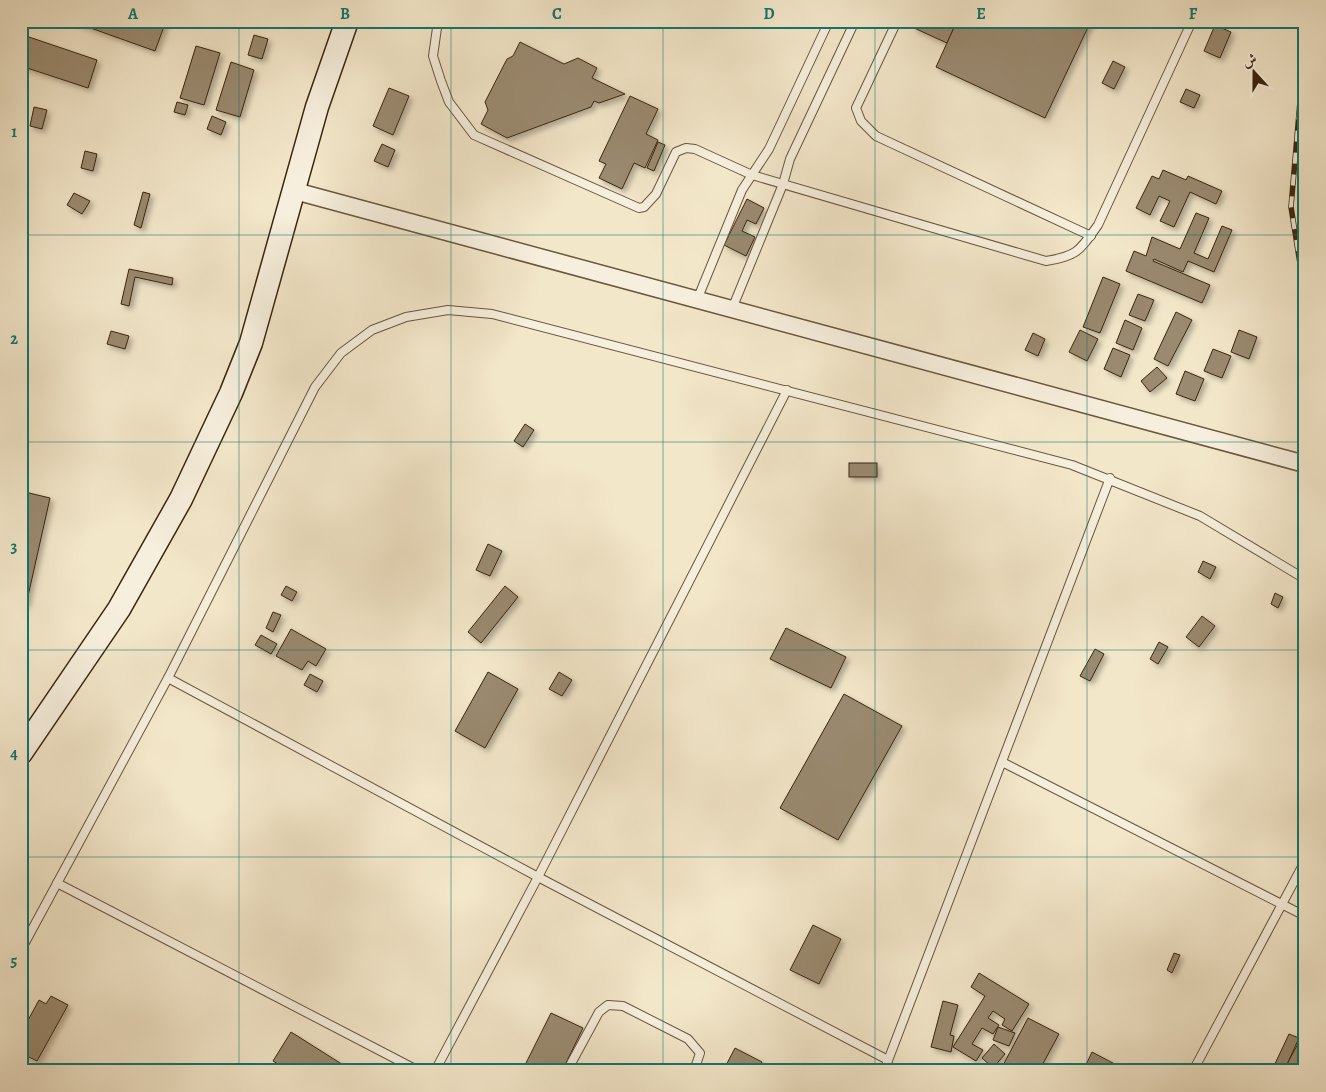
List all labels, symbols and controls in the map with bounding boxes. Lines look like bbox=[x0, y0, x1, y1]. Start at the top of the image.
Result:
text: A bbox=[127, 3, 139, 25]
text: B bbox=[340, 3, 350, 25]
text: C bbox=[552, 3, 562, 25]
text: D bbox=[763, 3, 775, 25]
text: E bbox=[976, 3, 986, 25]
text: F bbox=[1189, 3, 1198, 25]
north arrow bbox=[1228, 48, 1278, 98]
text: ش bbox=[1240, 49, 1260, 72]
text: 1 bbox=[11, 121, 17, 143]
text: 2 bbox=[10, 328, 18, 350]
text: 3 bbox=[11, 536, 18, 558]
text: 4 bbox=[10, 743, 18, 765]
text: 5 bbox=[11, 950, 18, 972]

